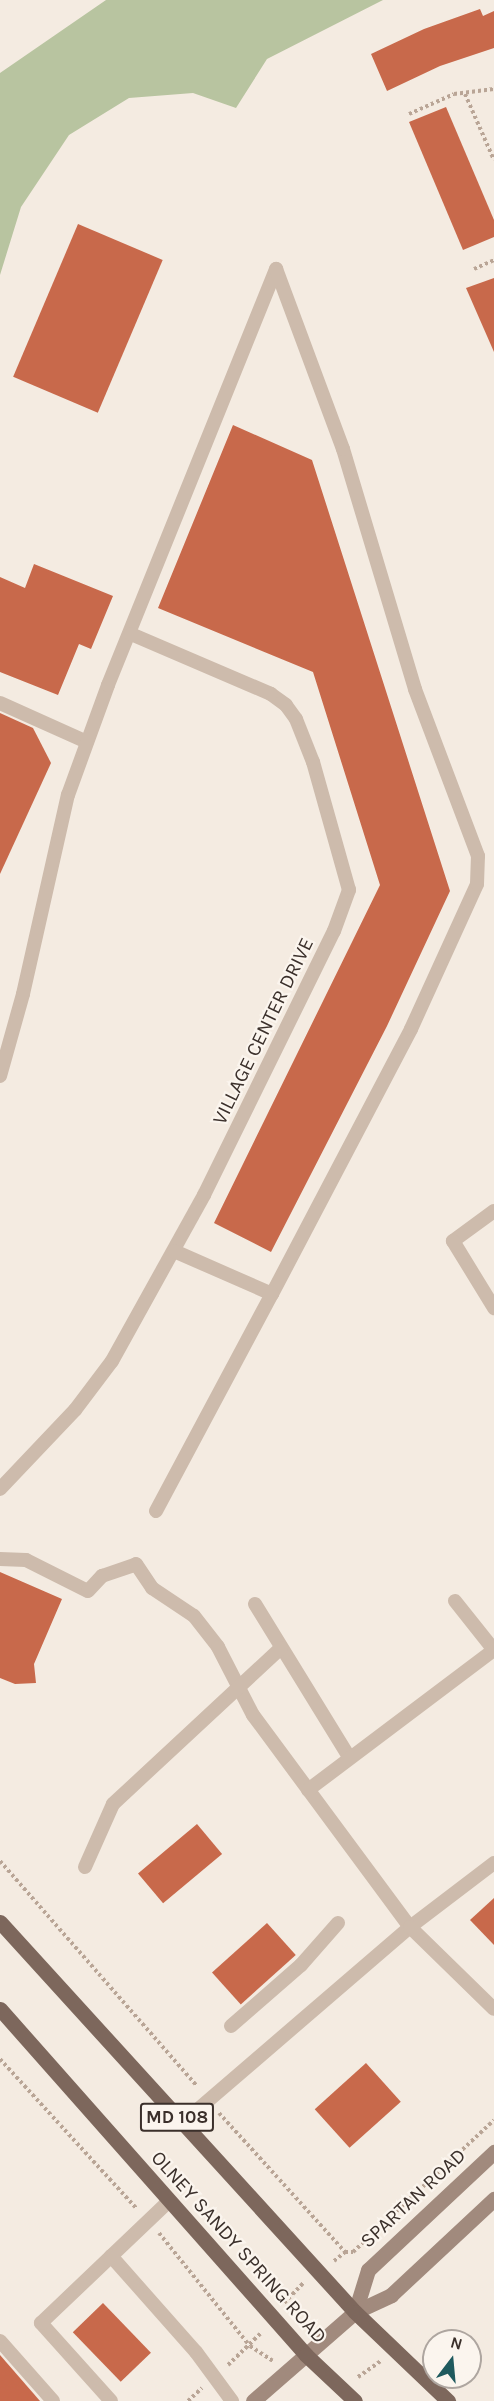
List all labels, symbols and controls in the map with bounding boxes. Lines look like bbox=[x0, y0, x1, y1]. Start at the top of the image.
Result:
street label: VILLAGE CENTER DRIVE bbox=[207, 934, 319, 1128]
road number: MD 108 bbox=[140, 2102, 214, 2132]
street label: SPARTAN ROAD bbox=[355, 2143, 471, 2253]
street label: OLNEY SANDY SPRING ROAD bbox=[146, 2146, 332, 2348]
north arrow bbox=[422, 2329, 482, 2389]
text: N bbox=[448, 2332, 465, 2354]

